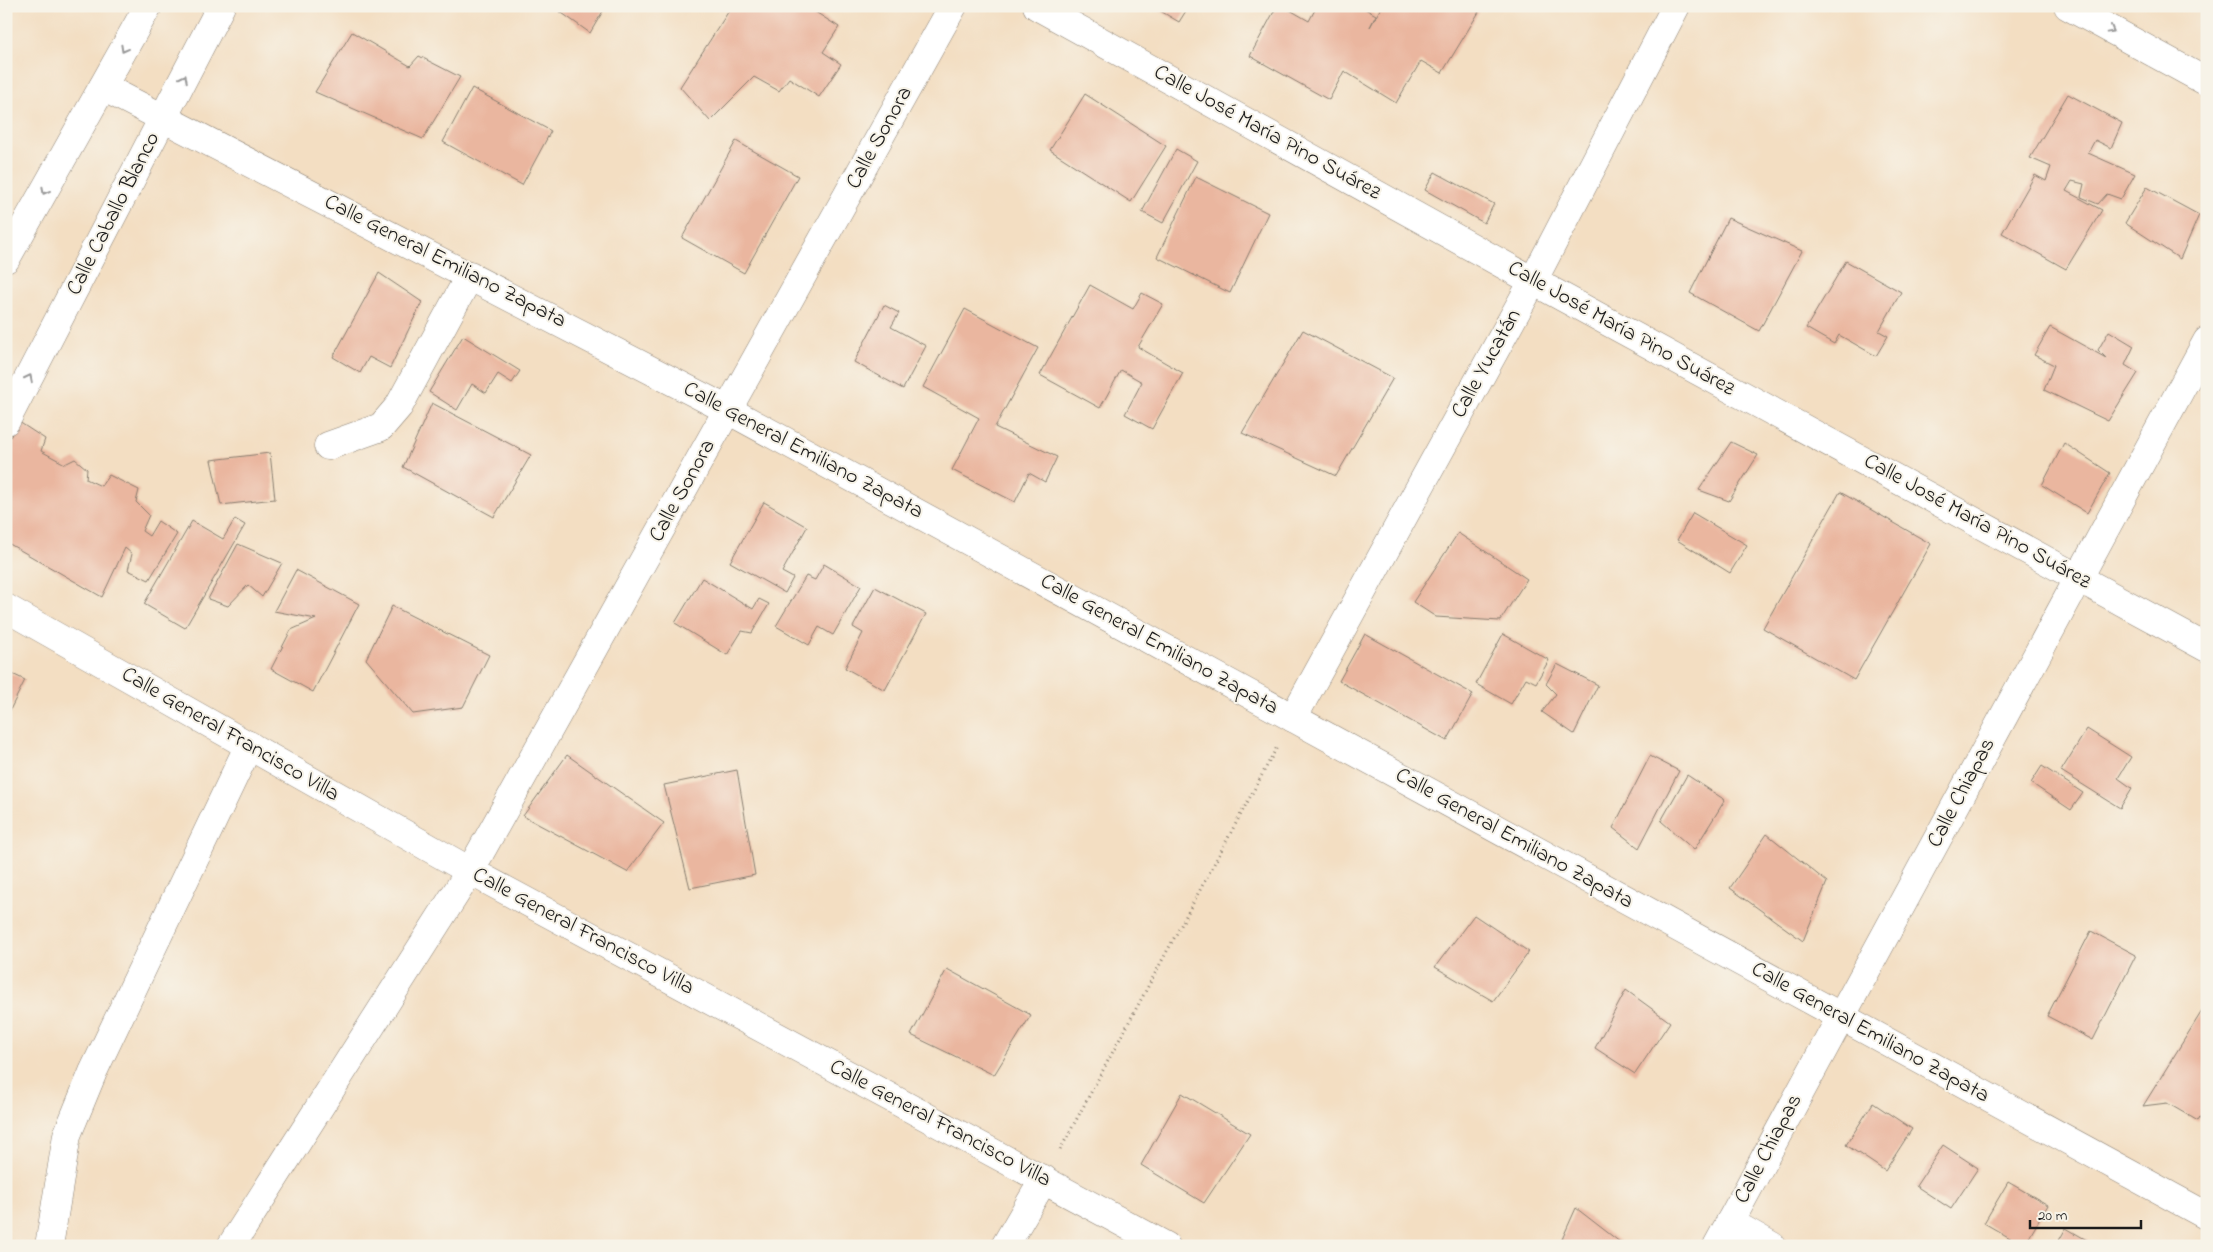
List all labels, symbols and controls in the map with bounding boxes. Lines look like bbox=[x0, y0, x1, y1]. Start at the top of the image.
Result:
one-way arrow bbox=[2105, 23, 2114, 33]
one-way arrow bbox=[120, 44, 130, 53]
street label: Calle José María Pino Suárez bbox=[1147, 57, 1387, 209]
one-way arrow bbox=[178, 75, 188, 84]
street label: Calle Sonora bbox=[839, 81, 921, 195]
street label: Calle Caballo Blanco bbox=[59, 127, 169, 301]
one-way arrow bbox=[41, 185, 51, 194]
street label: Calle General Emiliano Zapata bbox=[318, 187, 572, 337]
street label: Calle José María Pino Suárez bbox=[1501, 253, 1741, 405]
street label: Calle Yucatán bbox=[1444, 304, 1530, 424]
one-way arrow bbox=[23, 374, 33, 383]
street label: Calle General Emiliano Zapata bbox=[677, 374, 929, 528]
street label: Calle Sonora bbox=[642, 434, 724, 548]
street label: Calle José María Pino Suárez bbox=[1857, 446, 2097, 598]
street label: Calle General Emiliano Zapata bbox=[1034, 566, 1284, 724]
street label: Calle General Francisco Villa bbox=[115, 659, 345, 811]
street label: Calle Chiapas bbox=[1920, 732, 2004, 854]
street label: Calle General Emiliano Zapata bbox=[1389, 760, 1639, 918]
street label: Calle General Francisco Villa bbox=[466, 860, 700, 1004]
street label: Calle General Emiliano Zapata bbox=[1745, 954, 1995, 1112]
street label: Calle General Francisco Villa bbox=[823, 1052, 1057, 1196]
street label: Calle Chiapas bbox=[1727, 1088, 1811, 1210]
scale bar bbox=[2030, 1197, 2142, 1229]
text: 20 m bbox=[2038, 1205, 2068, 1227]

